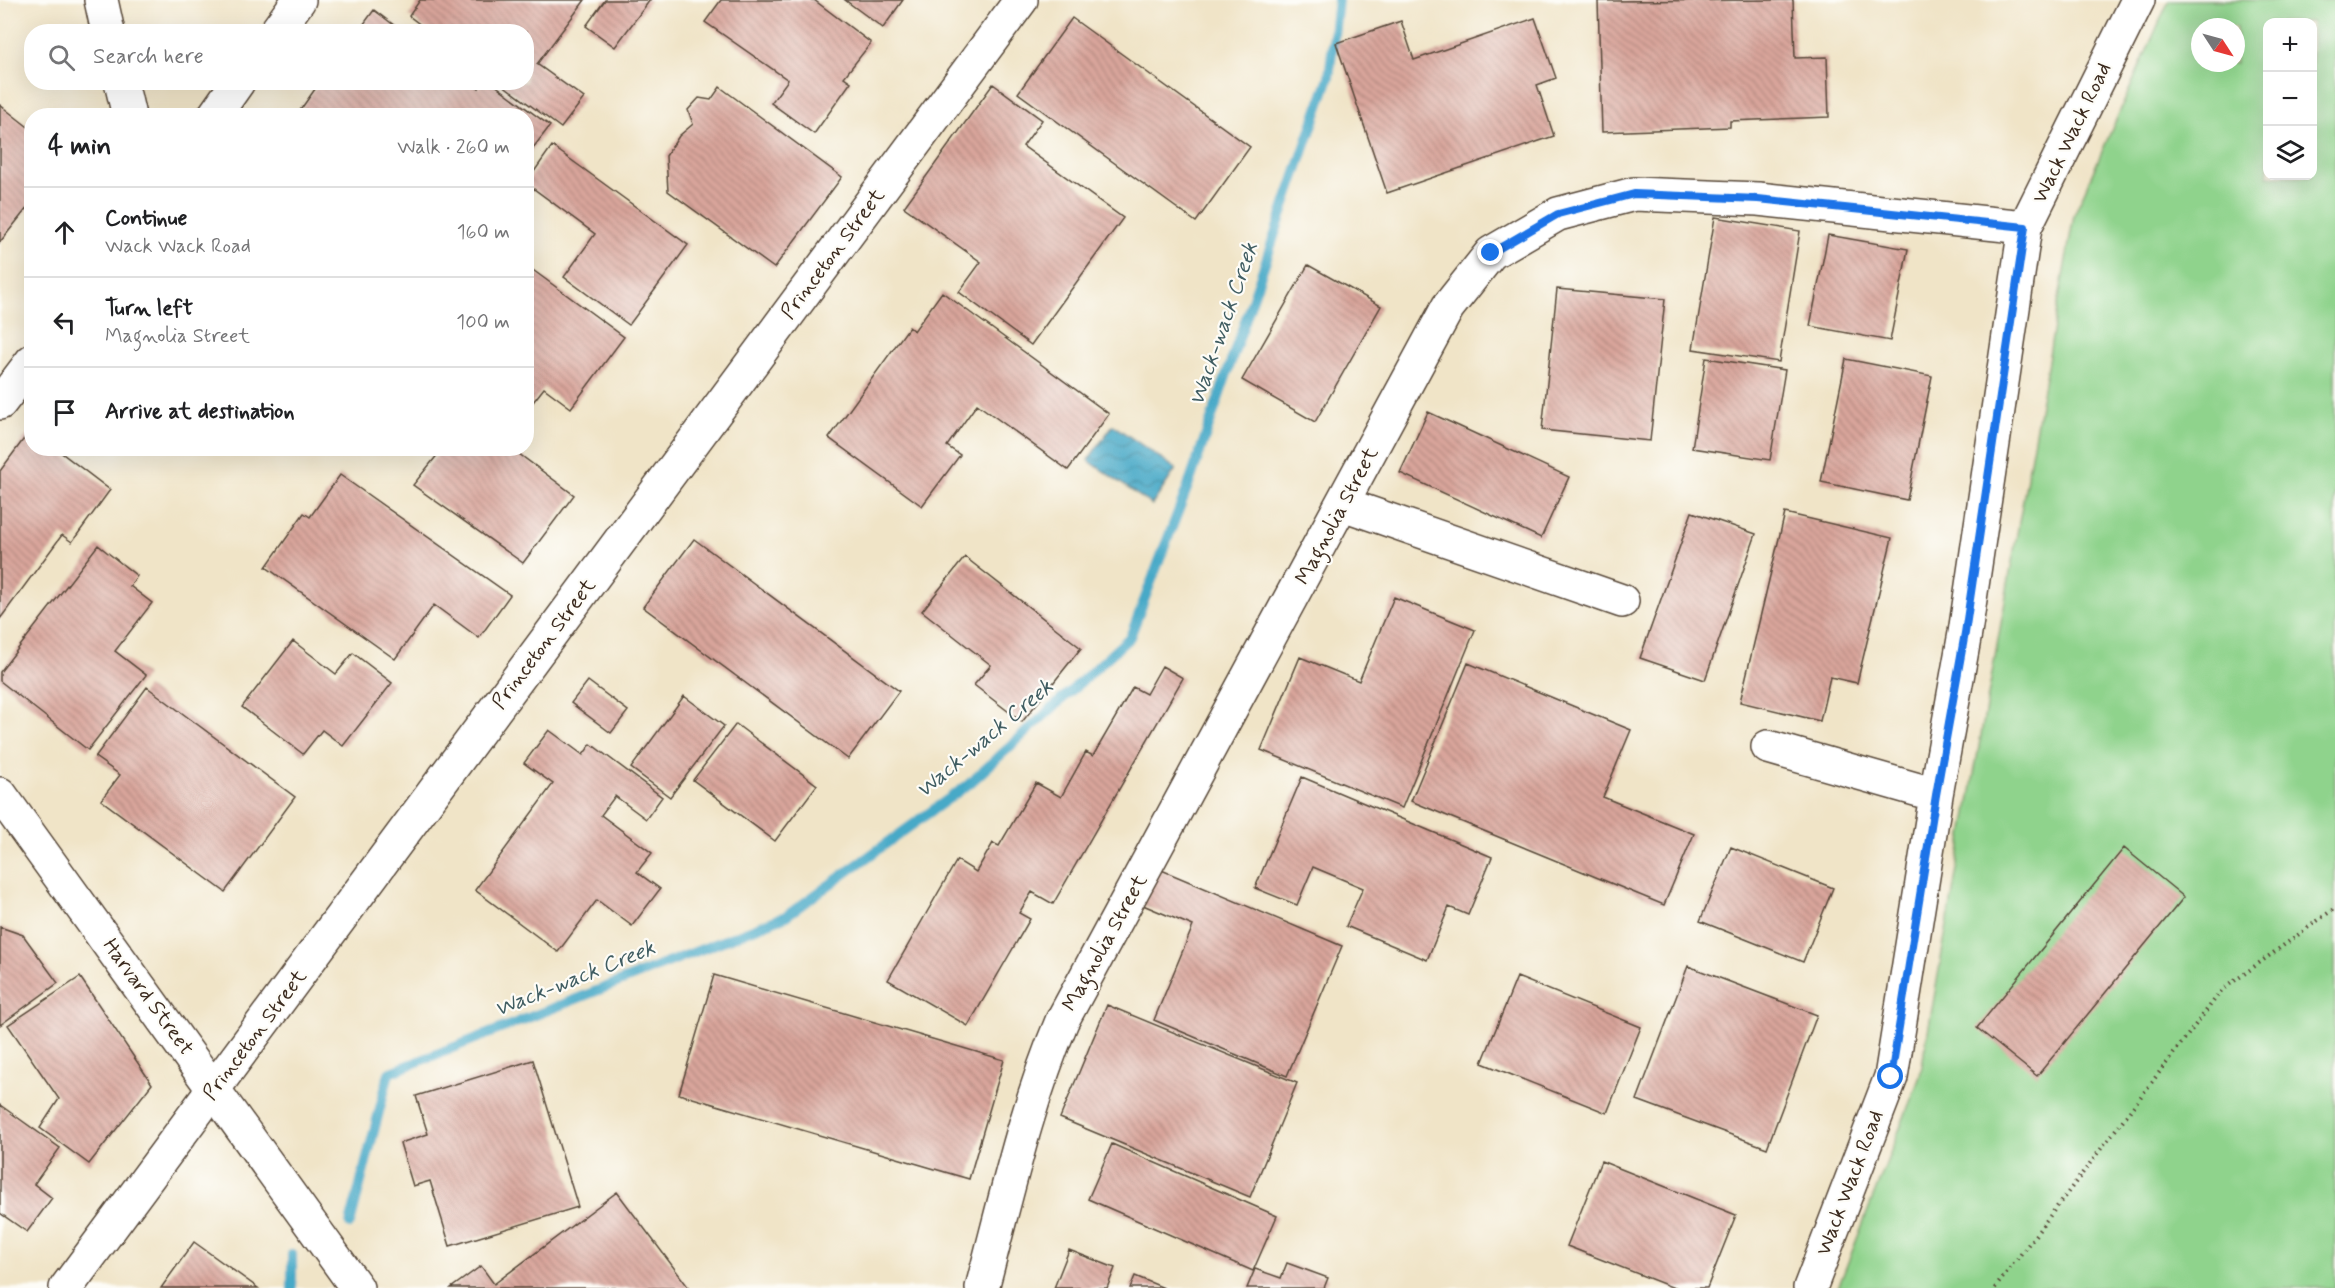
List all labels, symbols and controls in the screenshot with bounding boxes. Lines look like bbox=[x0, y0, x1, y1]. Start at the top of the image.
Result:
north arrow bbox=[2191, 18, 2245, 72]
map controls bbox=[2263, 18, 2317, 180]
button: + bbox=[2263, 18, 2317, 72]
search box bbox=[24, 24, 534, 90]
icon: search bbox=[45, 41, 78, 74]
text: Search here bbox=[93, 43, 204, 71]
street label: Wack Wack Road bbox=[2026, 58, 2118, 208]
button: − bbox=[2263, 72, 2317, 126]
button: layers bbox=[2263, 126, 2317, 180]
text: 4 min bbox=[48, 130, 111, 164]
text: Walk · 260 m bbox=[397, 134, 510, 161]
street label: Princeton Street bbox=[775, 182, 892, 325]
text: Continue bbox=[105, 205, 187, 233]
icon: ahead bbox=[48, 216, 81, 249]
text: 160 m bbox=[457, 219, 510, 246]
text: Wack Wack Road bbox=[105, 233, 251, 260]
water label: Wack-wack Creek bbox=[1183, 239, 1265, 409]
route end bbox=[1477, 239, 1503, 265]
text: Turn left bbox=[105, 295, 193, 323]
icon: left bbox=[48, 306, 81, 339]
text: 100 m bbox=[456, 309, 510, 336]
text: Magnolia Street bbox=[105, 323, 250, 350]
icon: arrive bbox=[48, 396, 81, 429]
text: Arrive at destination bbox=[105, 398, 295, 426]
street label: Magnolia Street bbox=[1289, 442, 1387, 591]
street label: Princeton Street bbox=[486, 572, 603, 715]
water label: Wack-wack Creek bbox=[911, 673, 1059, 805]
street label: Magnolia Street bbox=[1056, 869, 1156, 1017]
street label: Harvard Street bbox=[96, 933, 200, 1061]
water label: Wack-wack Creek bbox=[491, 934, 659, 1024]
street label: Princeton Street bbox=[197, 963, 314, 1106]
route start bbox=[1877, 1063, 1903, 1089]
street label: Wack Wack Road bbox=[1809, 1106, 1891, 1260]

